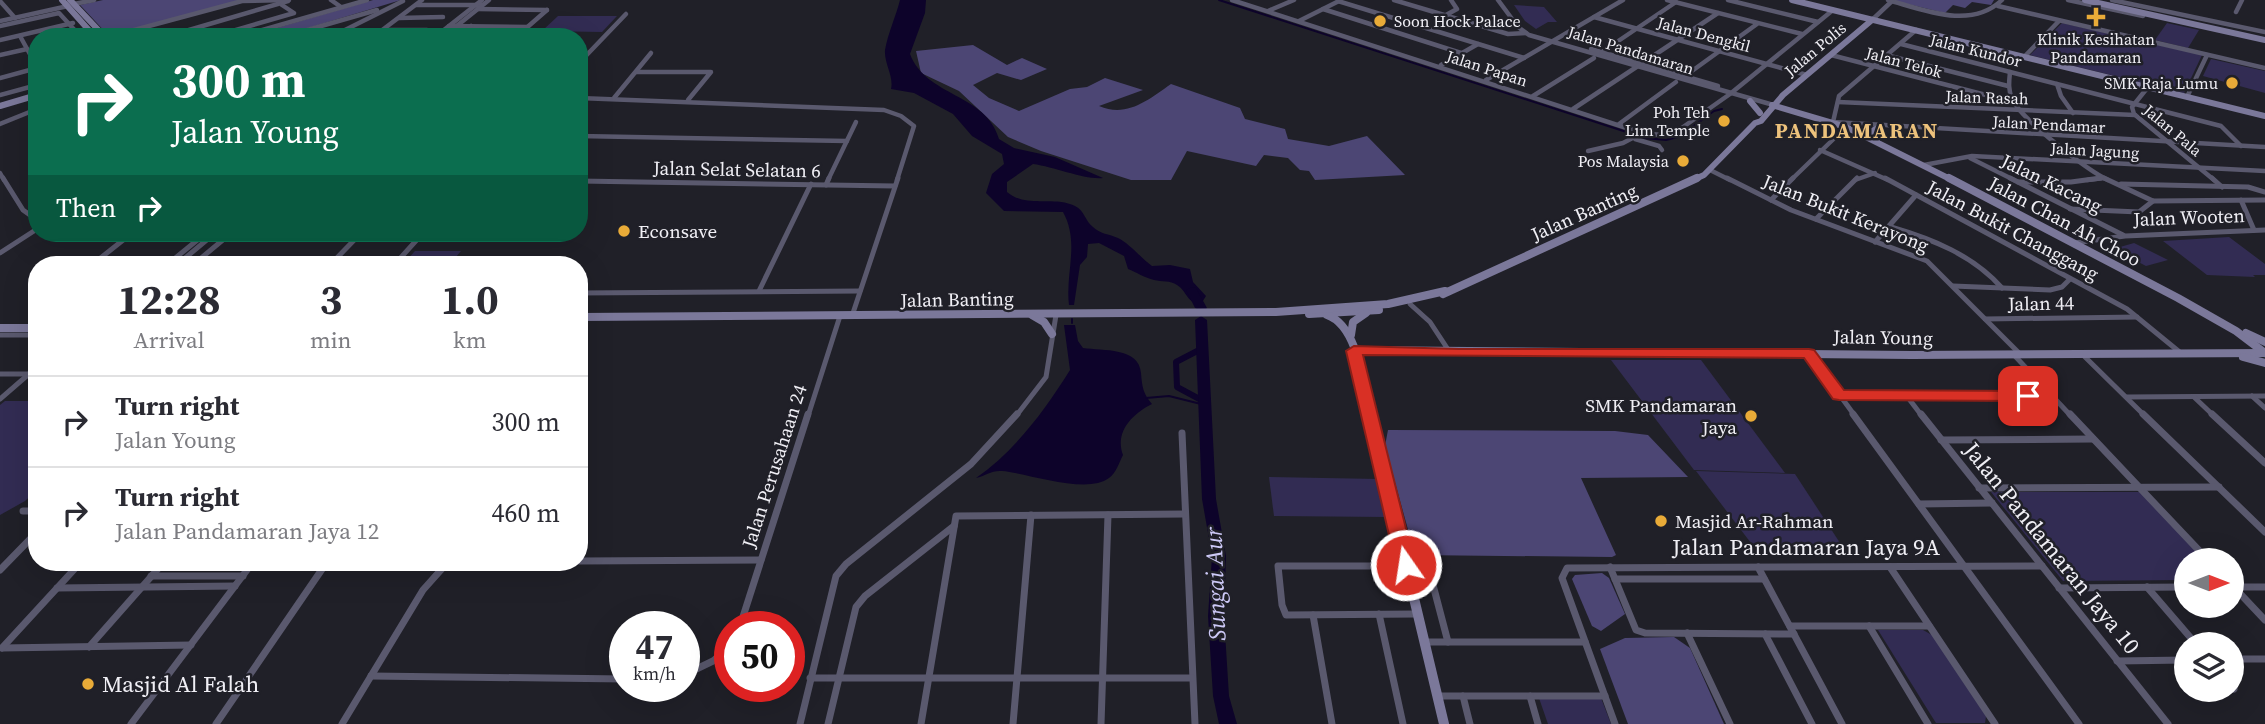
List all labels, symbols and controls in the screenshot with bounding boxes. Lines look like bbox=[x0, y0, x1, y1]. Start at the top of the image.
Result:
marker: Klinik Kesihatan Pandamaran bbox=[2086, 7, 2106, 27]
place label: Soon Hock Palace bbox=[1394, 10, 1521, 32]
street label: Jalan Dengkil bbox=[1654, 11, 1753, 57]
marker: Soon Hock Palace bbox=[1372, 13, 1388, 29]
street label: Jalan Polis bbox=[1779, 17, 1850, 82]
street label: Jalan Pandamaran bbox=[1564, 20, 1697, 80]
street label: Jalan Kundor bbox=[1927, 28, 2024, 72]
place label: Klinik Kesihatan Pandamaran bbox=[2037, 28, 2155, 68]
street label: Jalan Telok bbox=[1862, 41, 1945, 83]
street label: Jalan Papan bbox=[1443, 44, 1531, 92]
text: 300 m bbox=[171, 46, 306, 113]
icon: right bbox=[56, 56, 147, 147]
place label: SMK Raja Lumu bbox=[2104, 72, 2218, 94]
marker: SMK Raja Lumu bbox=[2224, 75, 2240, 91]
street label: Jalan Rasah bbox=[1944, 85, 2029, 109]
street label: Jalan Pala bbox=[2138, 98, 2208, 162]
place label: Poh Teh Lim Temple bbox=[1625, 101, 1710, 141]
text: Jalan Young bbox=[171, 110, 339, 154]
street label: Jalan Pendamar bbox=[1991, 110, 2106, 138]
marker: Poh Teh Lim Temple bbox=[1716, 113, 1732, 129]
district label: PANDAMARAN bbox=[1775, 116, 1939, 145]
street label: Jalan Jagung bbox=[2049, 137, 2140, 163]
street label: Jalan Kacang bbox=[1996, 147, 2107, 219]
place label: Pos Malaysia bbox=[1578, 150, 1670, 172]
marker: Pos Malaysia bbox=[1675, 153, 1691, 169]
street label: Jalan Selat Selatan 6 bbox=[652, 155, 821, 183]
street label: Jalan Bukit Kerayong bbox=[1758, 167, 1933, 258]
street label: Jalan Chan Ah Choo bbox=[1983, 169, 2146, 272]
street label: Jalan Bukit Changgang bbox=[1922, 173, 2104, 286]
street label: Jalan Banting bbox=[1526, 177, 1641, 247]
icon: right bbox=[130, 189, 168, 227]
text: Then bbox=[56, 190, 116, 226]
street label: Jalan Wooten bbox=[2132, 202, 2245, 232]
place label: Econsave bbox=[638, 218, 717, 244]
marker: Econsave bbox=[616, 223, 632, 239]
text: 12:28 bbox=[117, 270, 221, 328]
text: 3 bbox=[319, 270, 342, 328]
text: 1.0 bbox=[441, 270, 499, 328]
street label: Jalan Banting bbox=[899, 285, 1014, 313]
street label: Jalan 44 bbox=[2007, 289, 2075, 317]
street label: Jalan Young bbox=[1832, 323, 1933, 351]
text: Arrival bbox=[133, 324, 205, 356]
text: min bbox=[310, 324, 352, 356]
text: km bbox=[453, 324, 486, 356]
pin bbox=[1998, 366, 2058, 426]
icon: arrive bbox=[2009, 377, 2047, 415]
street label: Jalan Perusahaan 24 bbox=[735, 380, 813, 552]
text: Turn right bbox=[115, 388, 239, 424]
place label: SMK Pandamaran Jaya bbox=[1585, 392, 1737, 440]
icon: right bbox=[56, 403, 94, 441]
text: 300 m bbox=[492, 404, 560, 440]
marker: SMK Pandamaran Jaya bbox=[1743, 408, 1759, 424]
text: Jalan Young bbox=[115, 424, 236, 456]
street label: Jalan Pandamaran Jaya 10 bbox=[1956, 434, 2148, 661]
text: Turn right bbox=[115, 479, 239, 515]
icon: right bbox=[56, 494, 94, 532]
text: 460 m bbox=[492, 495, 560, 531]
place label: Masjid Ar-Rahman bbox=[1675, 508, 1833, 534]
marker: Masjid Ar-Rahman bbox=[1653, 513, 1669, 529]
text: Jalan Pandamaran Jaya 12 bbox=[115, 515, 379, 547]
water label: Sungai Aur bbox=[1196, 525, 1233, 641]
position arrow bbox=[1369, 528, 1443, 602]
street label: Jalan Pandamaran Jaya 9A bbox=[1671, 531, 1941, 563]
north arrow bbox=[2174, 548, 2244, 618]
map controls bbox=[2174, 548, 2244, 702]
speed limit sign: 50 bbox=[714, 611, 805, 702]
text: 47 bbox=[636, 623, 673, 671]
button: layers bbox=[2174, 632, 2244, 702]
text: km/h bbox=[633, 661, 676, 686]
place label: Masjid Al Falah bbox=[102, 668, 259, 700]
marker: Masjid Al Falah bbox=[80, 676, 96, 692]

